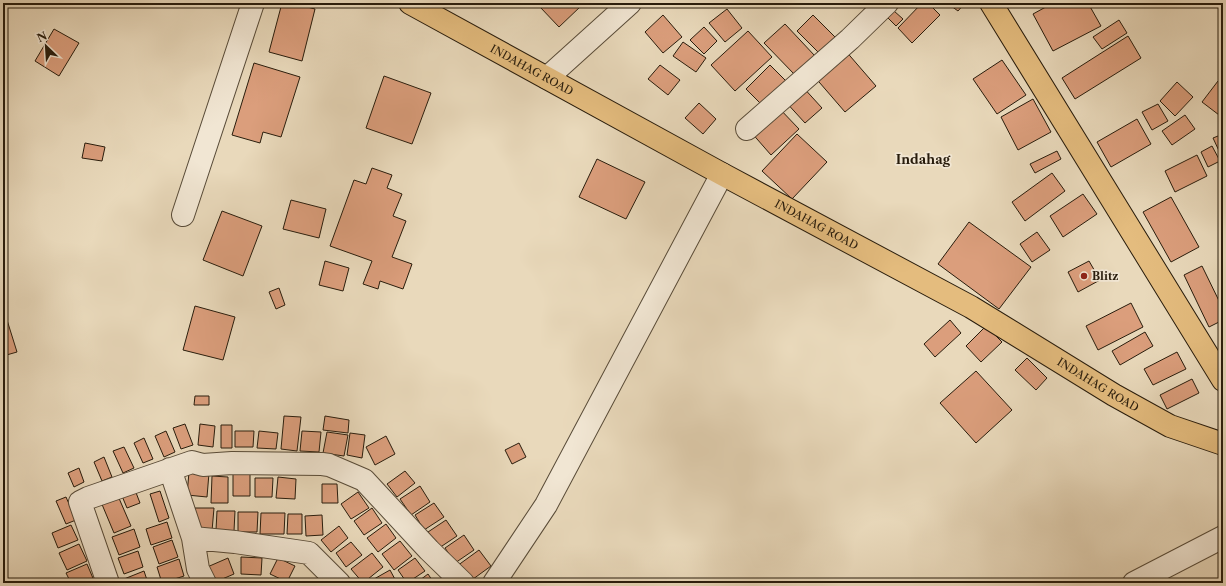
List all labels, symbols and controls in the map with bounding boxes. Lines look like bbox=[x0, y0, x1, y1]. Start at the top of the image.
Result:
north arrow bbox=[26, 26, 66, 66]
text: N bbox=[34, 28, 49, 45]
street label: INDAHAG ROAD bbox=[488, 41, 576, 98]
district label: Indahag bbox=[896, 151, 951, 167]
street label: INDAHAG ROAD bbox=[772, 196, 861, 253]
place label: Blitz bbox=[1092, 269, 1119, 283]
marker: Blitz bbox=[1079, 271, 1089, 281]
street label: INDAHAG ROAD bbox=[1055, 355, 1141, 414]

